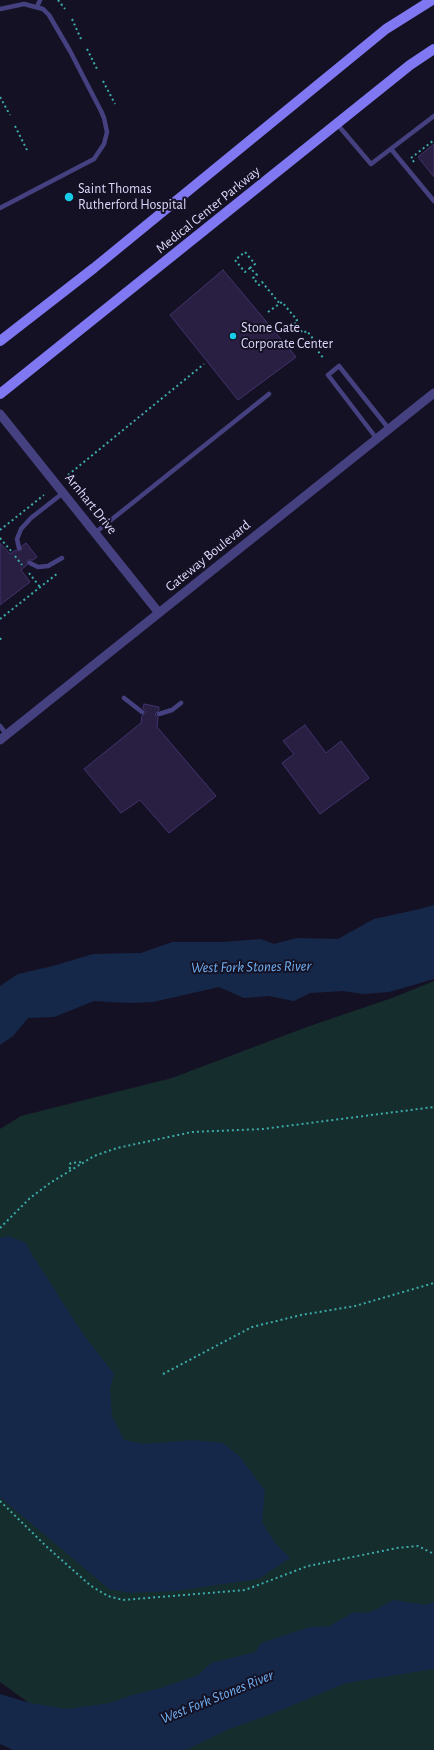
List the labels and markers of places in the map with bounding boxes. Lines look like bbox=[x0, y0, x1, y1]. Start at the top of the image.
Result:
place label: Saint Thomas Rutherford Hospital bbox=[78, 181, 186, 214]
marker: Saint Thomas Rutherford Hospital bbox=[63, 191, 75, 203]
place label: Stone Gate Corporate Center bbox=[241, 320, 333, 352]
marker: Stone Gate Corporate Center bbox=[228, 331, 238, 341]

